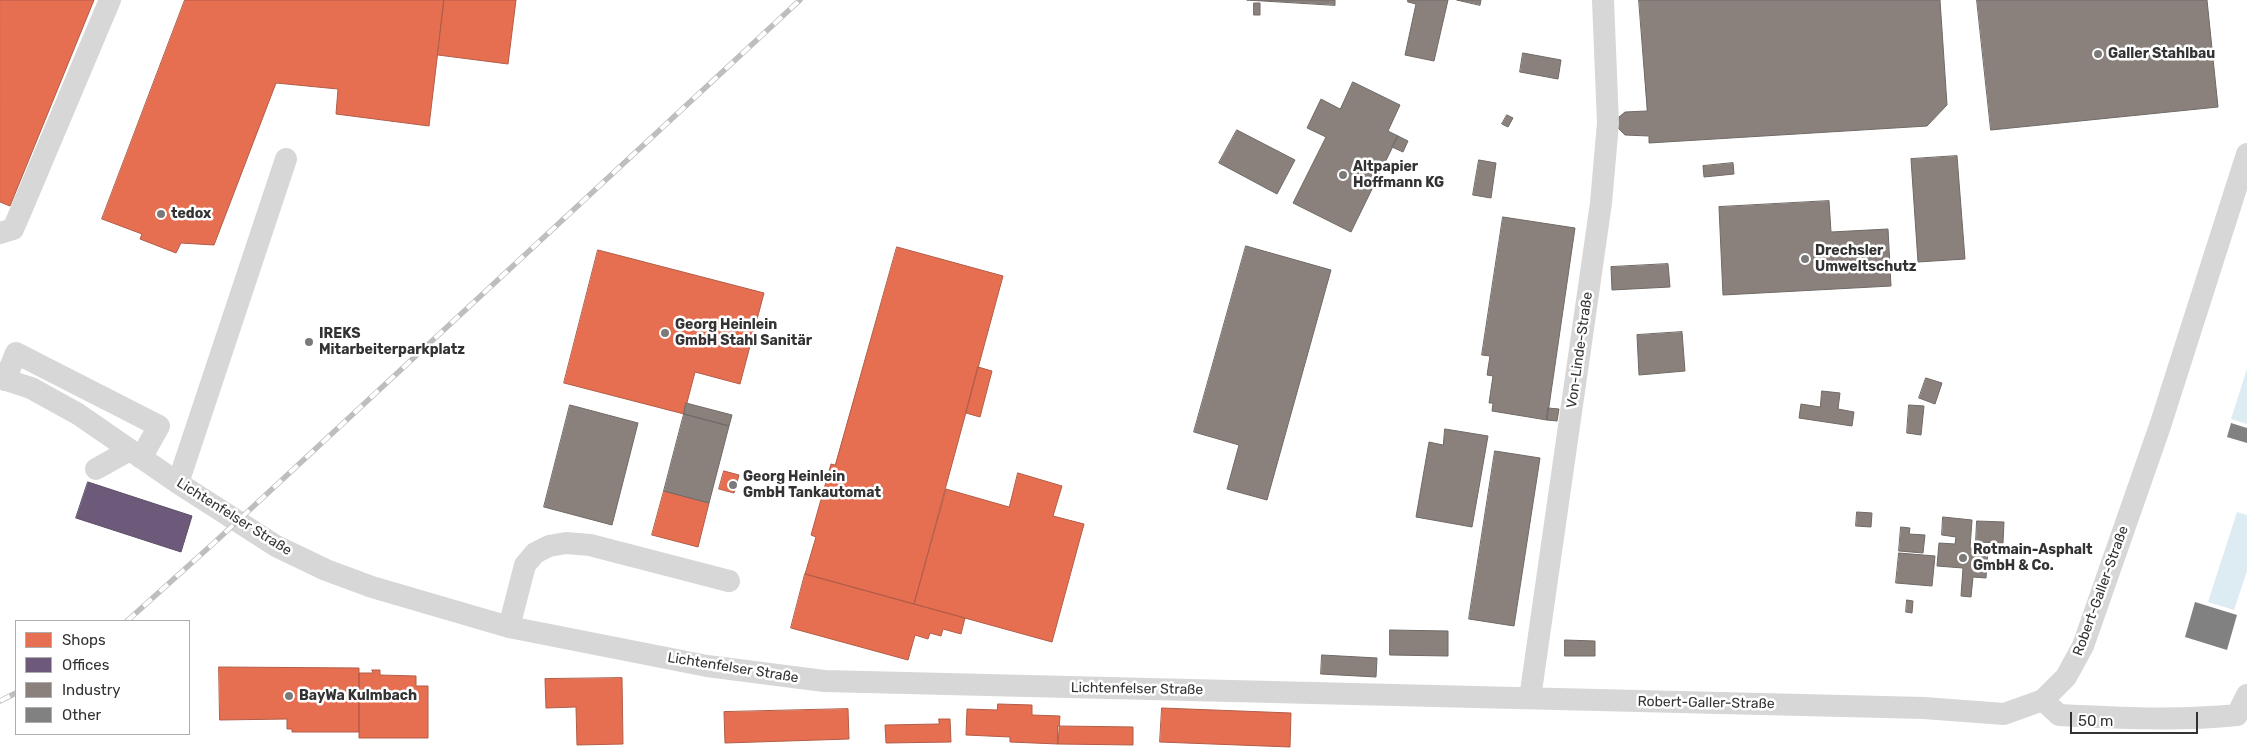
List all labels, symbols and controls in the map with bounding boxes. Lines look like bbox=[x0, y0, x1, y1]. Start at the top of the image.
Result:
place label: Galler Stahlbau bbox=[2108, 46, 2215, 62]
marker: Galler Stahlbau bbox=[2092, 48, 2104, 60]
place label: Altpapier Hoffmann KG bbox=[1353, 159, 1444, 192]
marker: Altpapier Hoffmann KG bbox=[1337, 169, 1349, 181]
place label: tedox bbox=[171, 206, 211, 222]
marker: tedox bbox=[155, 208, 167, 220]
place label: Drechsler Umweltschutz bbox=[1815, 243, 1917, 276]
marker: Drechsler Umweltschutz bbox=[1799, 253, 1811, 265]
street label: Von-Linde-Straße bbox=[1564, 291, 1596, 409]
place label: Georg Heinlein GmbH Stahl Sanitär bbox=[675, 317, 812, 350]
place label: IREKS Mitarbeiterparkplatz bbox=[319, 326, 465, 358]
marker: Georg Heinlein GmbH Stahl Sanitär bbox=[659, 327, 671, 339]
marker: IREKS Mitarbeiterparkplatz bbox=[303, 336, 315, 348]
place label: Georg Heinlein GmbH Tankautomat bbox=[743, 469, 881, 502]
street label: Lichtenfelser Straße bbox=[173, 475, 295, 559]
marker: Georg Heinlein GmbH Tankautomat bbox=[727, 479, 739, 491]
street label: Robert-Galler-Straße bbox=[2070, 524, 2132, 658]
place label: Rotmain-Asphalt GmbH & Co. bbox=[1973, 542, 2093, 574]
marker: Rotmain-Asphalt GmbH & Co. bbox=[1957, 552, 1969, 564]
legend bbox=[15, 620, 190, 735]
text: Shops bbox=[62, 631, 106, 649]
street label: Lichtenfelser Straße bbox=[666, 649, 800, 687]
text: Offices bbox=[62, 656, 109, 674]
street label: Lichtenfelser Straße bbox=[1071, 679, 1203, 699]
text: Industry bbox=[62, 681, 121, 699]
place label: BayWa Kulmbach bbox=[299, 688, 417, 704]
marker: BayWa Kulmbach bbox=[283, 690, 295, 702]
street label: Robert-Galler-Straße bbox=[1637, 693, 1775, 713]
scale bar bbox=[2072, 702, 2200, 734]
text: Other bbox=[62, 706, 101, 724]
text: 50 m bbox=[2078, 712, 2113, 730]

